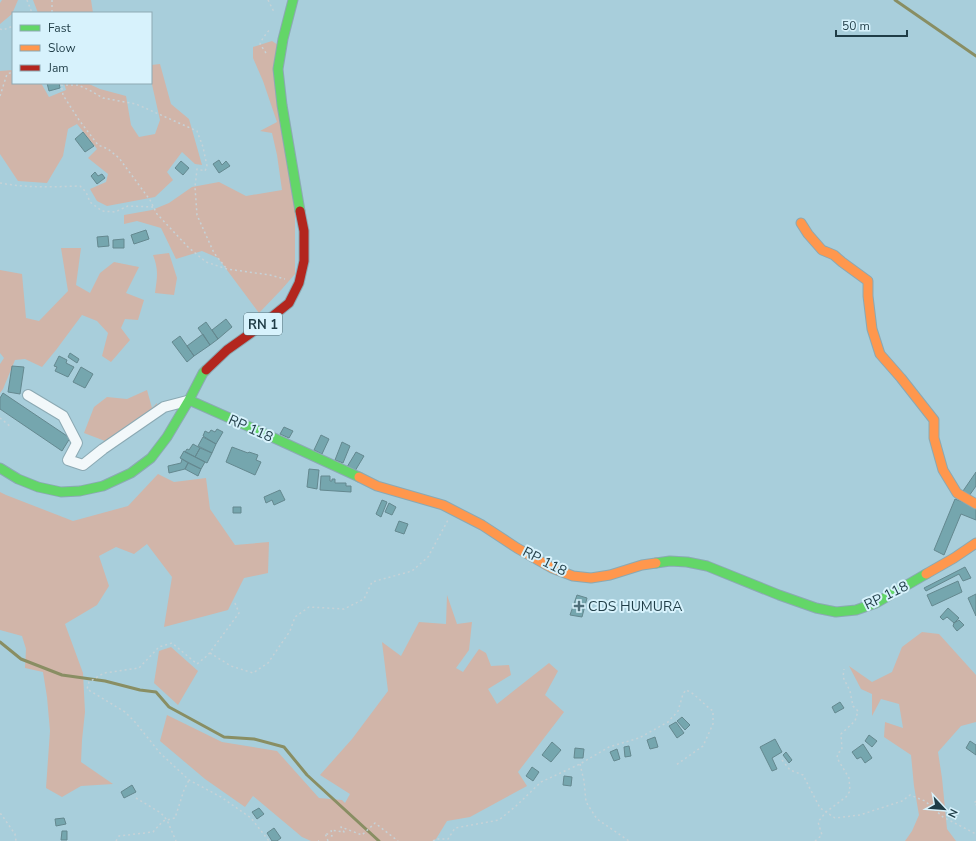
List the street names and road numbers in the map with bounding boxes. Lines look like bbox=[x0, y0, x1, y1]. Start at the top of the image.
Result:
road number: RN 1 bbox=[244, 313, 282, 335]
street label: RP 118 bbox=[225, 410, 276, 447]
street label: RP 118 bbox=[520, 542, 570, 581]
street label: RP 118 bbox=[861, 577, 912, 614]

